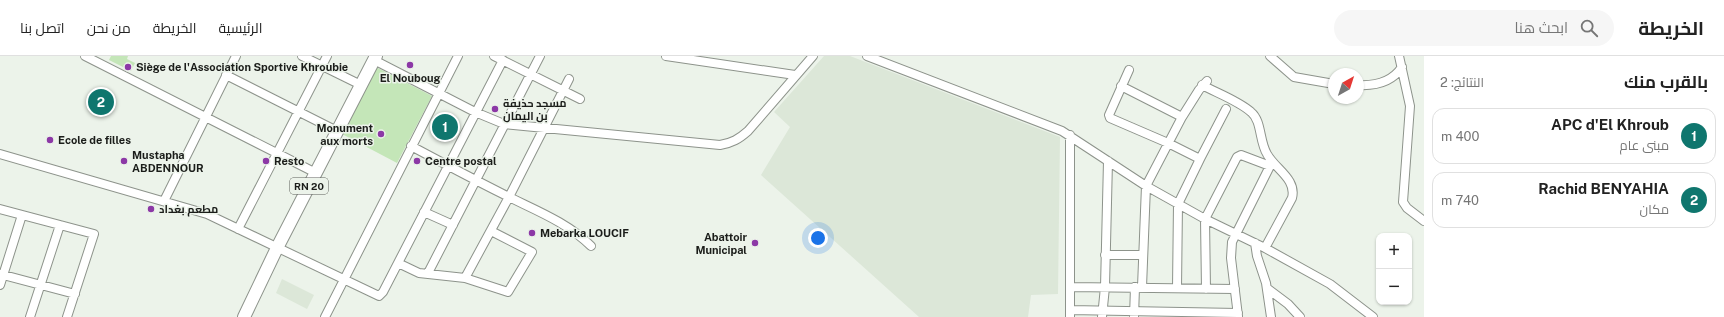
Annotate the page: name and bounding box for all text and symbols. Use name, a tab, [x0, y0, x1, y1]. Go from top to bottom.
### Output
search box	[1334, 10, 1614, 46]
icon: search	[1578, 17, 1600, 39]
text: الخريطة	[1638, 17, 1704, 39]
text: ابحث هنا	[1514, 19, 1568, 36]
text: اتصل بنا	[20, 20, 65, 36]
text: من نحن	[87, 20, 131, 36]
text: الخريطة	[153, 20, 196, 36]
text: الرئيسية	[218, 20, 262, 36]
marker: El Nouboug	[405, 60, 415, 70]
place label: Siège de l'Association Sportive Khroubie	[136, 61, 348, 73]
marker: Siège de l'Association Sportive Khroubie	[123, 62, 133, 72]
north arrow	[1328, 68, 1364, 104]
place label: El Nouboug	[380, 72, 440, 84]
text: بالقرب منك	[1624, 72, 1708, 92]
text: النتائج: 2	[1440, 75, 1484, 90]
pin: 2	[88, 87, 114, 117]
place label: مسجد حذيفة بن اليمان	[503, 97, 567, 123]
marker: مسجد حذيفة بن اليمان	[490, 104, 500, 114]
pin: 1	[432, 112, 458, 142]
text: APC d'El Khroub	[1551, 116, 1669, 133]
place label: Monument aux morts	[317, 122, 373, 147]
marker: Monument aux morts	[376, 129, 386, 139]
text: 400 m	[1441, 129, 1479, 144]
text: 1	[1691, 129, 1697, 144]
place label: Ecole de filles	[58, 134, 131, 146]
marker: Ecole de filles	[45, 135, 55, 145]
text: مبنى عام	[1620, 138, 1669, 153]
place label: Mustapha ABDENNOUR	[132, 149, 204, 174]
place label: Resto	[274, 155, 304, 167]
place label: Centre postal	[425, 155, 497, 167]
marker: Mustapha ABDENNOUR	[119, 156, 129, 166]
marker: Resto	[261, 156, 271, 166]
marker: Centre postal	[412, 156, 422, 166]
road number: RN 20	[290, 178, 328, 194]
text: Rachid BENYAHIA	[1538, 180, 1669, 197]
text: 740 m	[1441, 193, 1479, 208]
text: 2	[1690, 193, 1698, 208]
text: مكان	[1640, 202, 1669, 217]
place label: مطعم بغداد	[159, 203, 218, 217]
marker: مطعم بغداد	[146, 204, 156, 214]
place label: Mebarka LOUCIF	[540, 227, 629, 239]
marker: Mebarka LOUCIF	[527, 228, 537, 238]
your location	[808, 228, 828, 248]
place label: Abattoir Municipal	[695, 231, 747, 256]
map controls	[1376, 233, 1412, 305]
button: +	[1376, 233, 1412, 269]
marker: Abattoir Municipal	[750, 238, 760, 248]
button: −	[1376, 269, 1412, 305]

